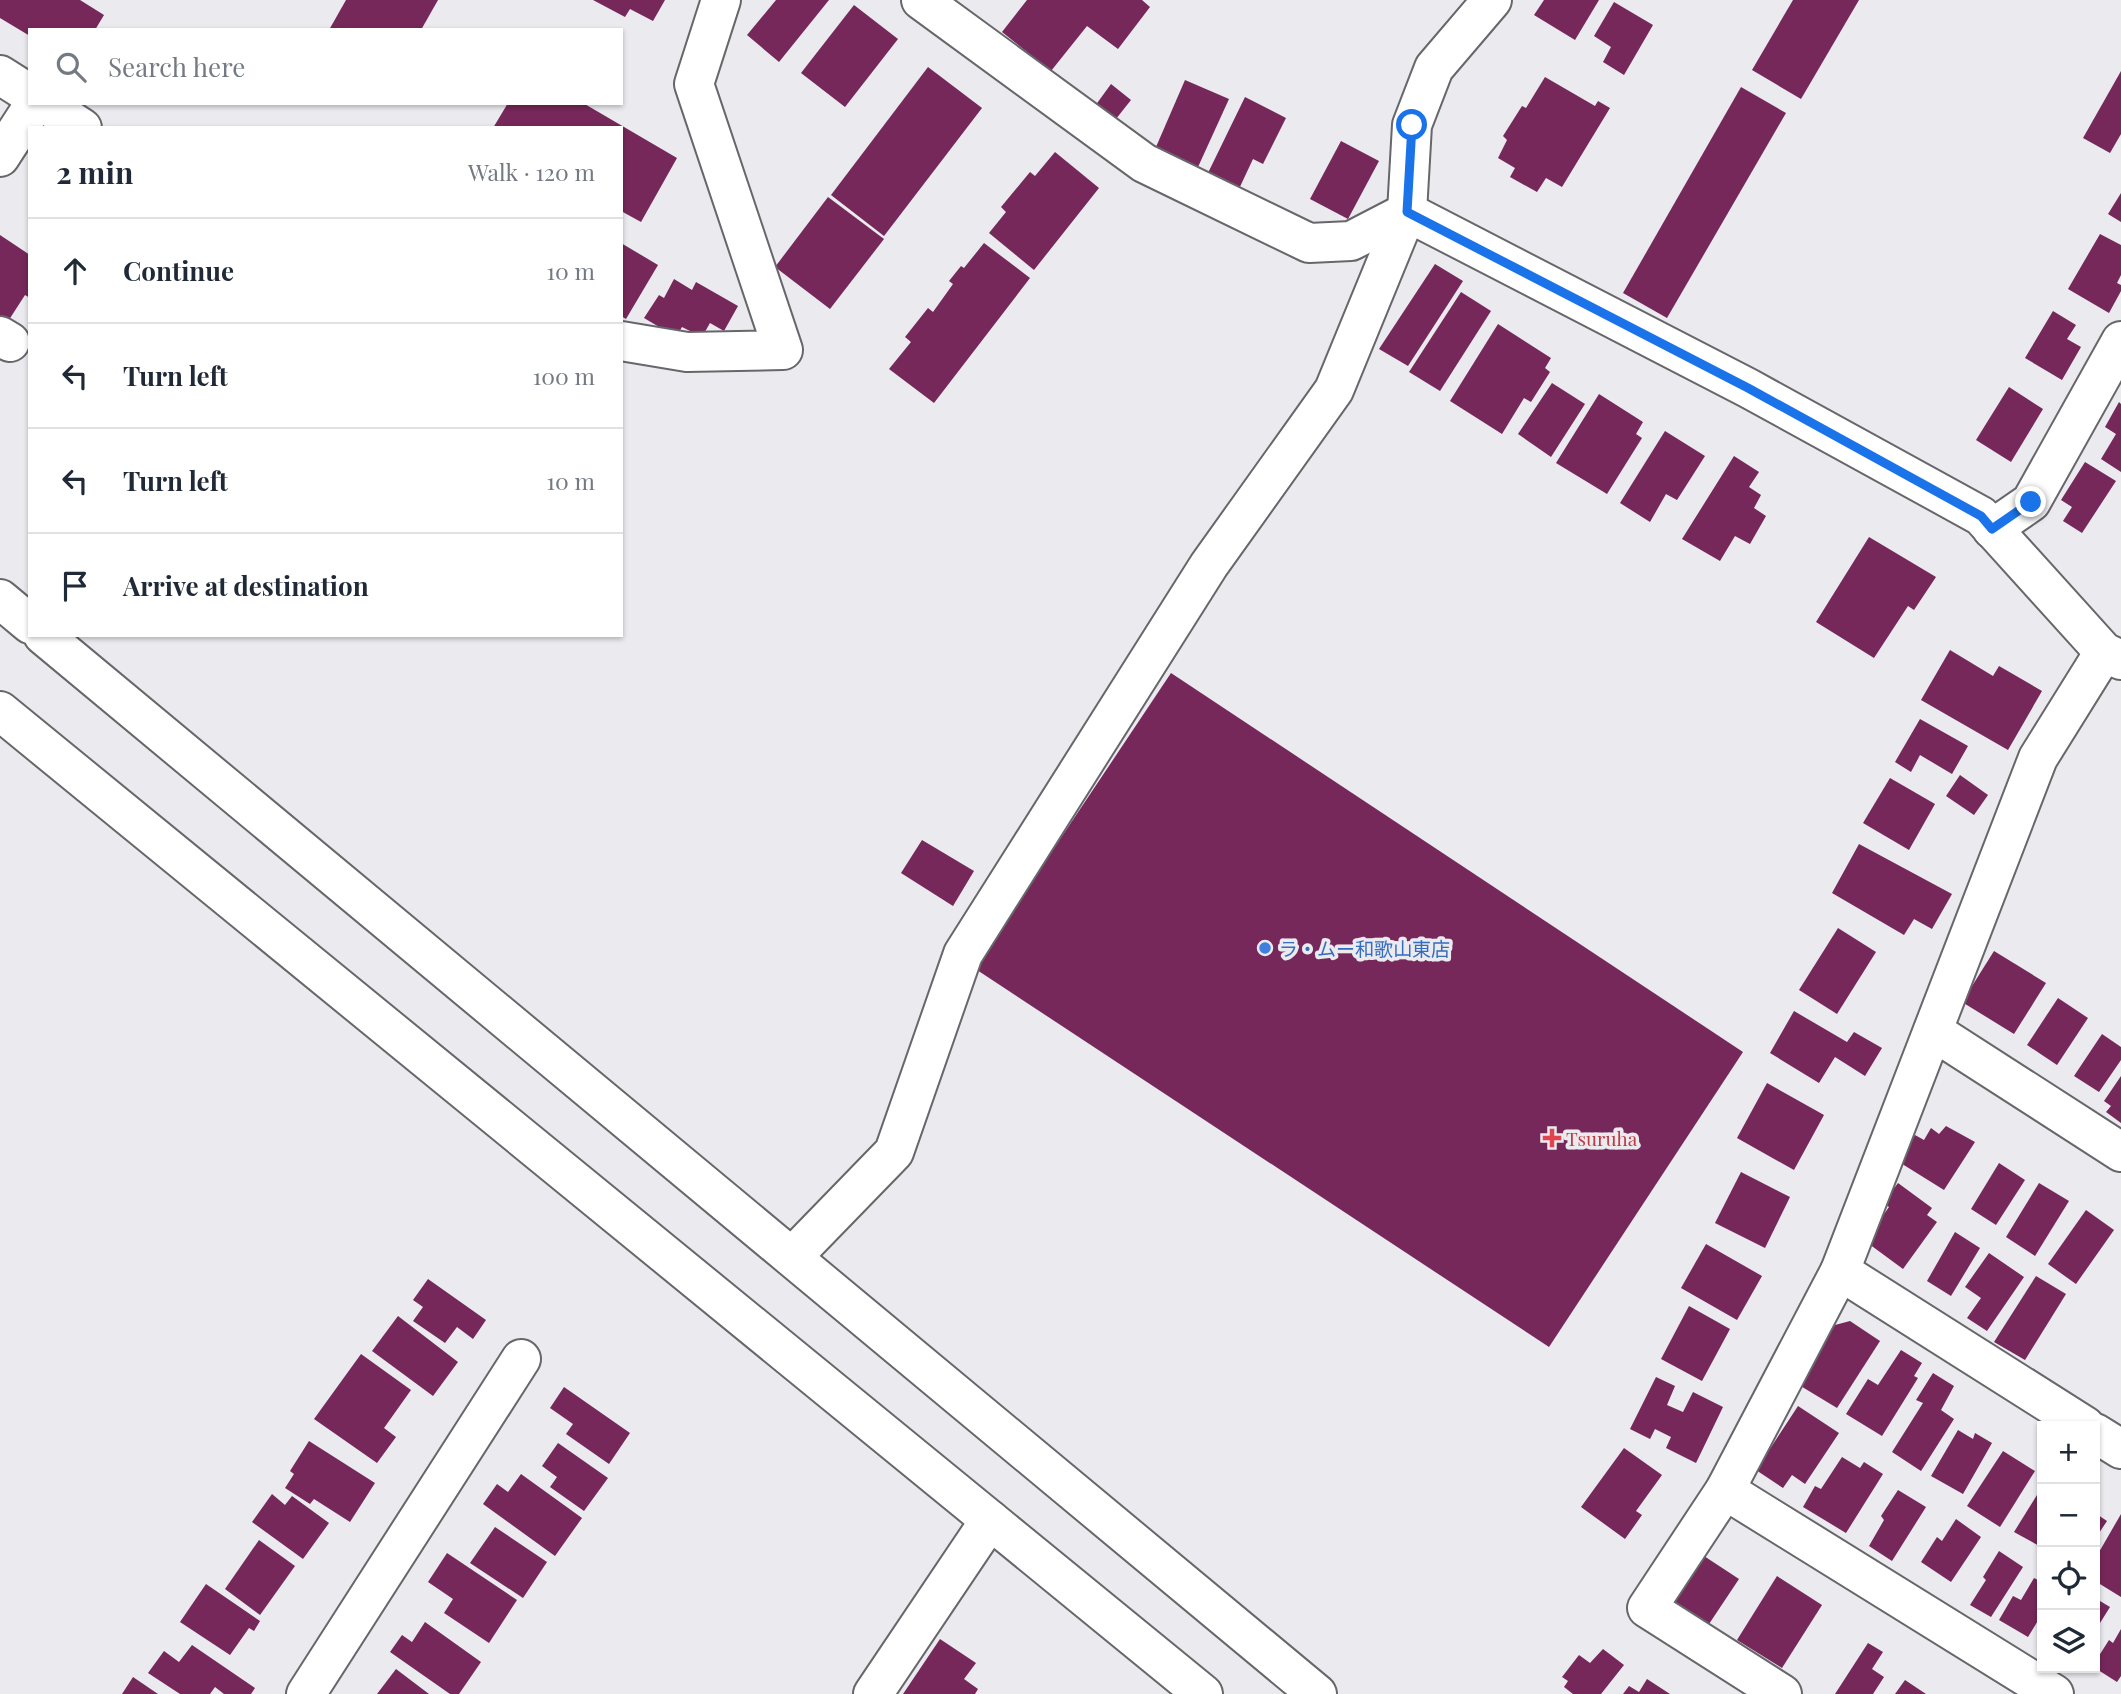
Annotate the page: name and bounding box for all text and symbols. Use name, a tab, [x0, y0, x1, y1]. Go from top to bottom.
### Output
search box	[28, 28, 623, 105]
icon: search	[52, 48, 90, 86]
text: Search here	[108, 49, 245, 84]
route start	[1396, 109, 1427, 140]
text: 2 min	[56, 152, 133, 192]
text: Walk · 120 m	[468, 156, 595, 187]
icon: ahead	[56, 252, 94, 290]
text: Continue	[123, 253, 234, 288]
text: 10 m	[547, 255, 595, 286]
icon: left	[56, 357, 94, 395]
text: Turn left	[123, 358, 228, 393]
text: 100 m	[533, 360, 595, 391]
icon: left	[56, 462, 94, 500]
text: Turn left	[123, 463, 228, 498]
text: 10 m	[547, 465, 595, 496]
route end	[2015, 486, 2046, 517]
icon: arrive	[56, 567, 94, 605]
text: Arrive at destination	[123, 568, 369, 603]
place label: ラ・ムー和歌山東店	[1279, 935, 1450, 961]
marker: ラ・ムー和歌山東店	[1257, 940, 1273, 956]
place label: Tsuruha	[1566, 1125, 1638, 1151]
marker: Tsuruha	[1544, 1130, 1560, 1146]
map controls	[2037, 1421, 2100, 1673]
button: +	[2037, 1421, 2100, 1484]
button: −	[2037, 1484, 2100, 1547]
button: locate	[2037, 1547, 2100, 1610]
button: layers	[2037, 1610, 2100, 1673]

